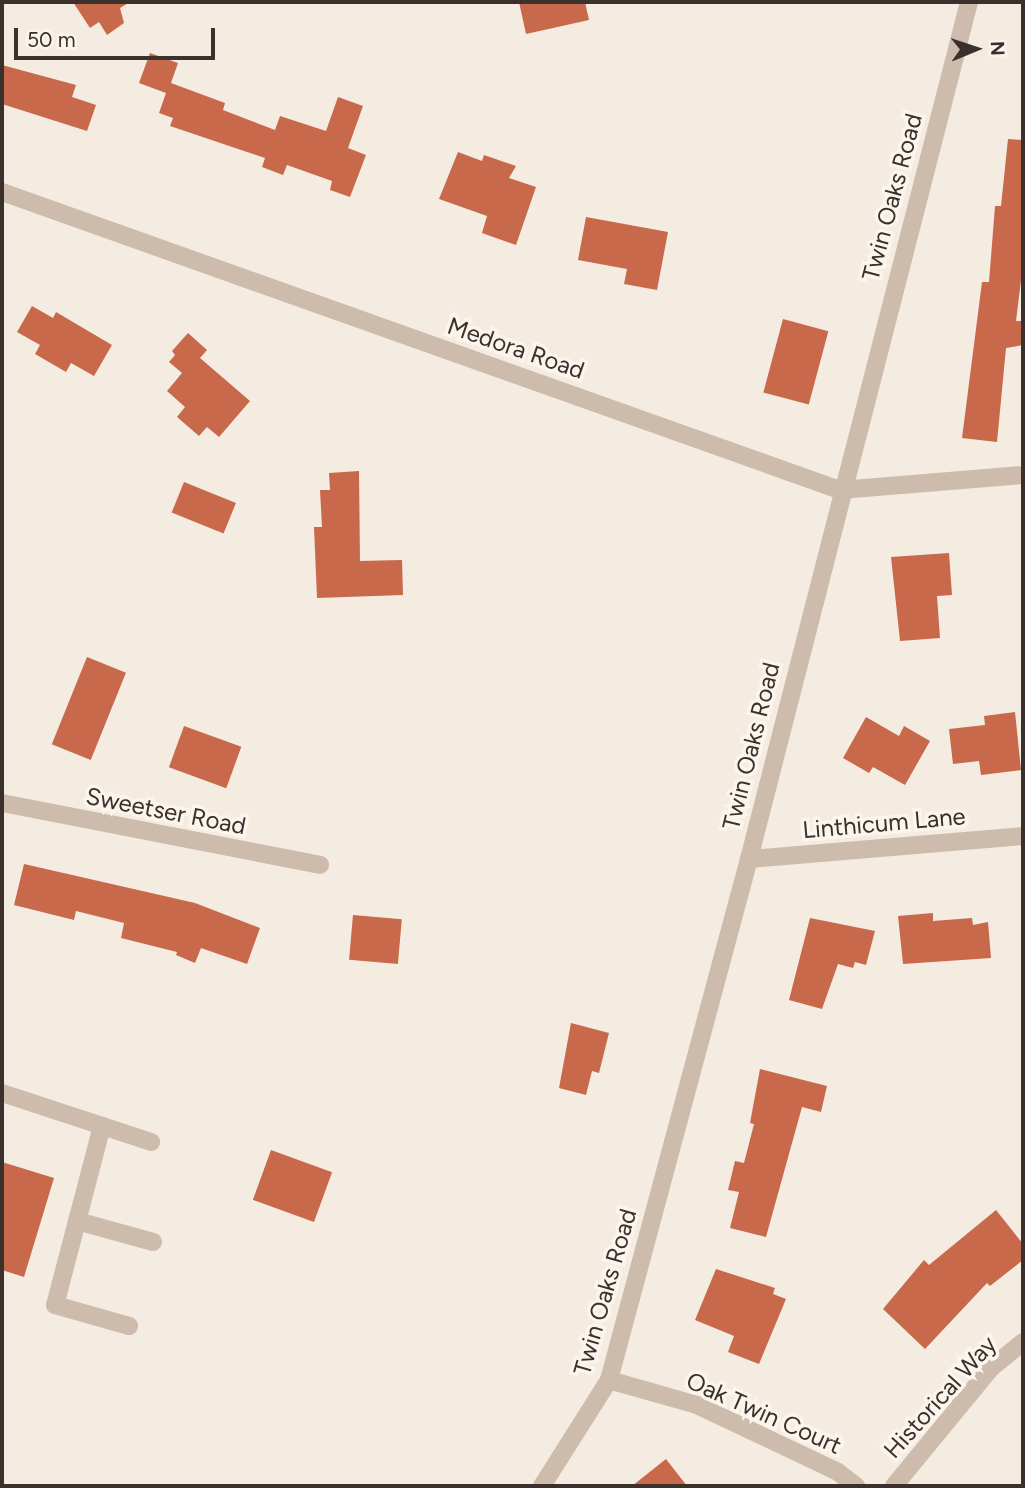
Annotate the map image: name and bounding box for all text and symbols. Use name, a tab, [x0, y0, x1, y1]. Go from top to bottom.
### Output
scale bar	[18, 14, 219, 58]
north arrow	[941, 14, 1011, 84]
text: 50 m	[27, 27, 76, 52]
text: N	[986, 41, 1009, 56]
street label: Twin Oaks Road	[856, 110, 928, 284]
street label: Medora Road	[444, 311, 588, 385]
street label: Twin Oaks Road	[716, 659, 786, 833]
street label: Sweetser Road	[84, 781, 248, 841]
street label: Linthicum Lane	[801, 802, 967, 844]
street label: Twin Oaks Road	[568, 1206, 642, 1378]
street label: Historical Way	[878, 1330, 1002, 1464]
street label: Oak Twin Court	[682, 1366, 846, 1460]

